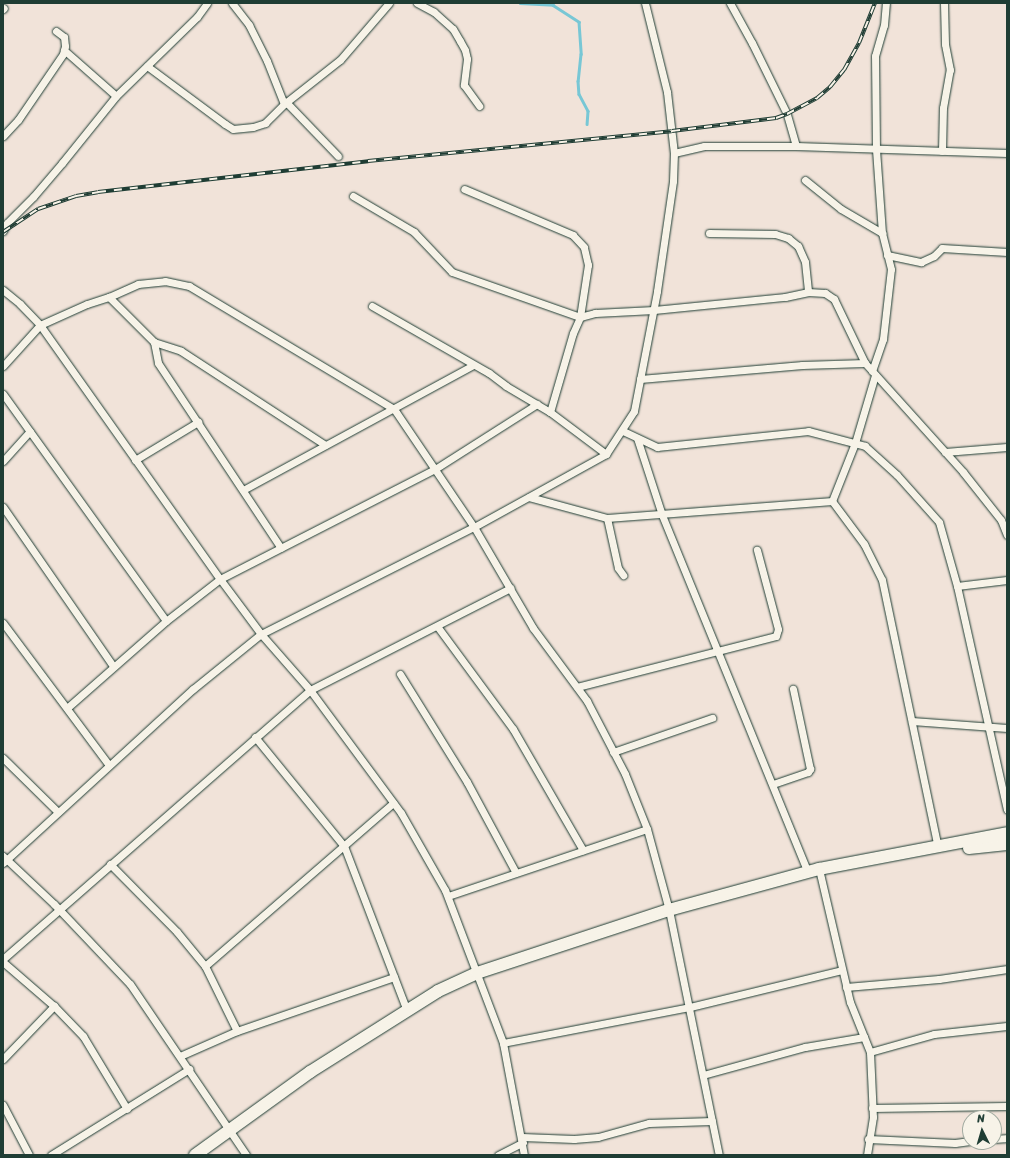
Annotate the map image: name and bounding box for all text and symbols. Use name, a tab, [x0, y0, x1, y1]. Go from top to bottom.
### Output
text: N	[976, 1109, 986, 1128]
north arrow	[962, 1110, 1002, 1150]

